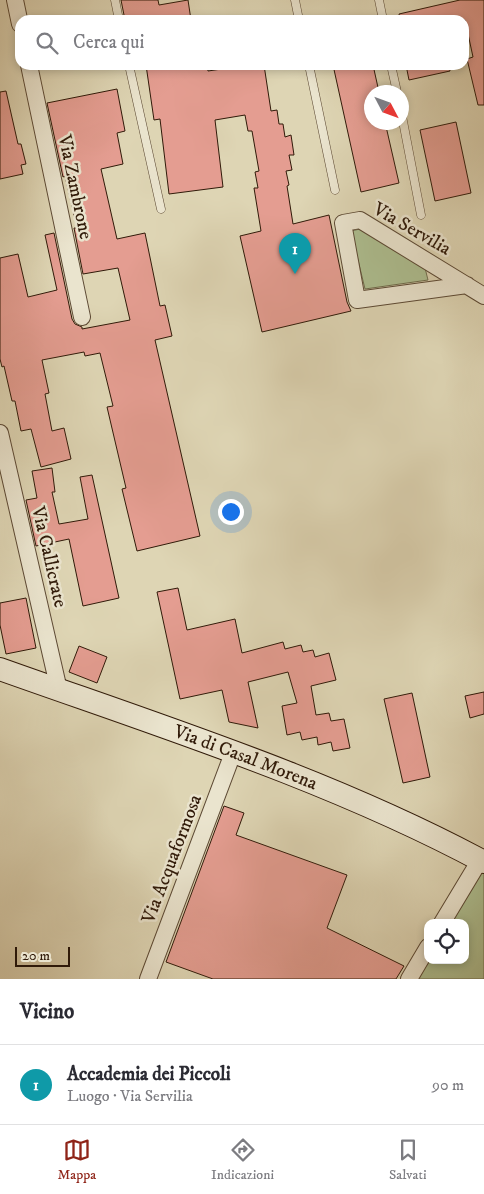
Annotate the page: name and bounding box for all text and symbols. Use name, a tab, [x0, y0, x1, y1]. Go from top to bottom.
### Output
search box	[15, 15, 469, 70]
icon: search	[33, 29, 61, 57]
text: Cerca qui	[73, 31, 144, 54]
north arrow	[364, 85, 409, 130]
street label: Via Zambrone	[52, 132, 97, 242]
street label: Via Servilia	[368, 197, 455, 260]
pin: 1	[279, 233, 311, 274]
your location	[218, 499, 244, 525]
street label: Via Callicrate	[26, 503, 72, 610]
street label: Via di Casal Morena	[170, 719, 321, 795]
street label: Via Acquaformosa	[137, 791, 208, 928]
map controls	[424, 919, 469, 964]
button: locate	[424, 919, 469, 964]
scale bar	[15, 944, 70, 967]
text: 20 m	[22, 947, 50, 965]
text: Vicino	[20, 999, 74, 1025]
text: Accademia dei Piccoli	[67, 1063, 231, 1086]
text: 1	[33, 1075, 39, 1095]
text: 90 m	[432, 1075, 464, 1095]
text: Luogo · Via Servilia	[67, 1086, 193, 1106]
tab: Mappa	[57, 1136, 96, 1184]
tab: Indicazioni	[211, 1136, 274, 1184]
tab: Salvati	[389, 1136, 427, 1184]

